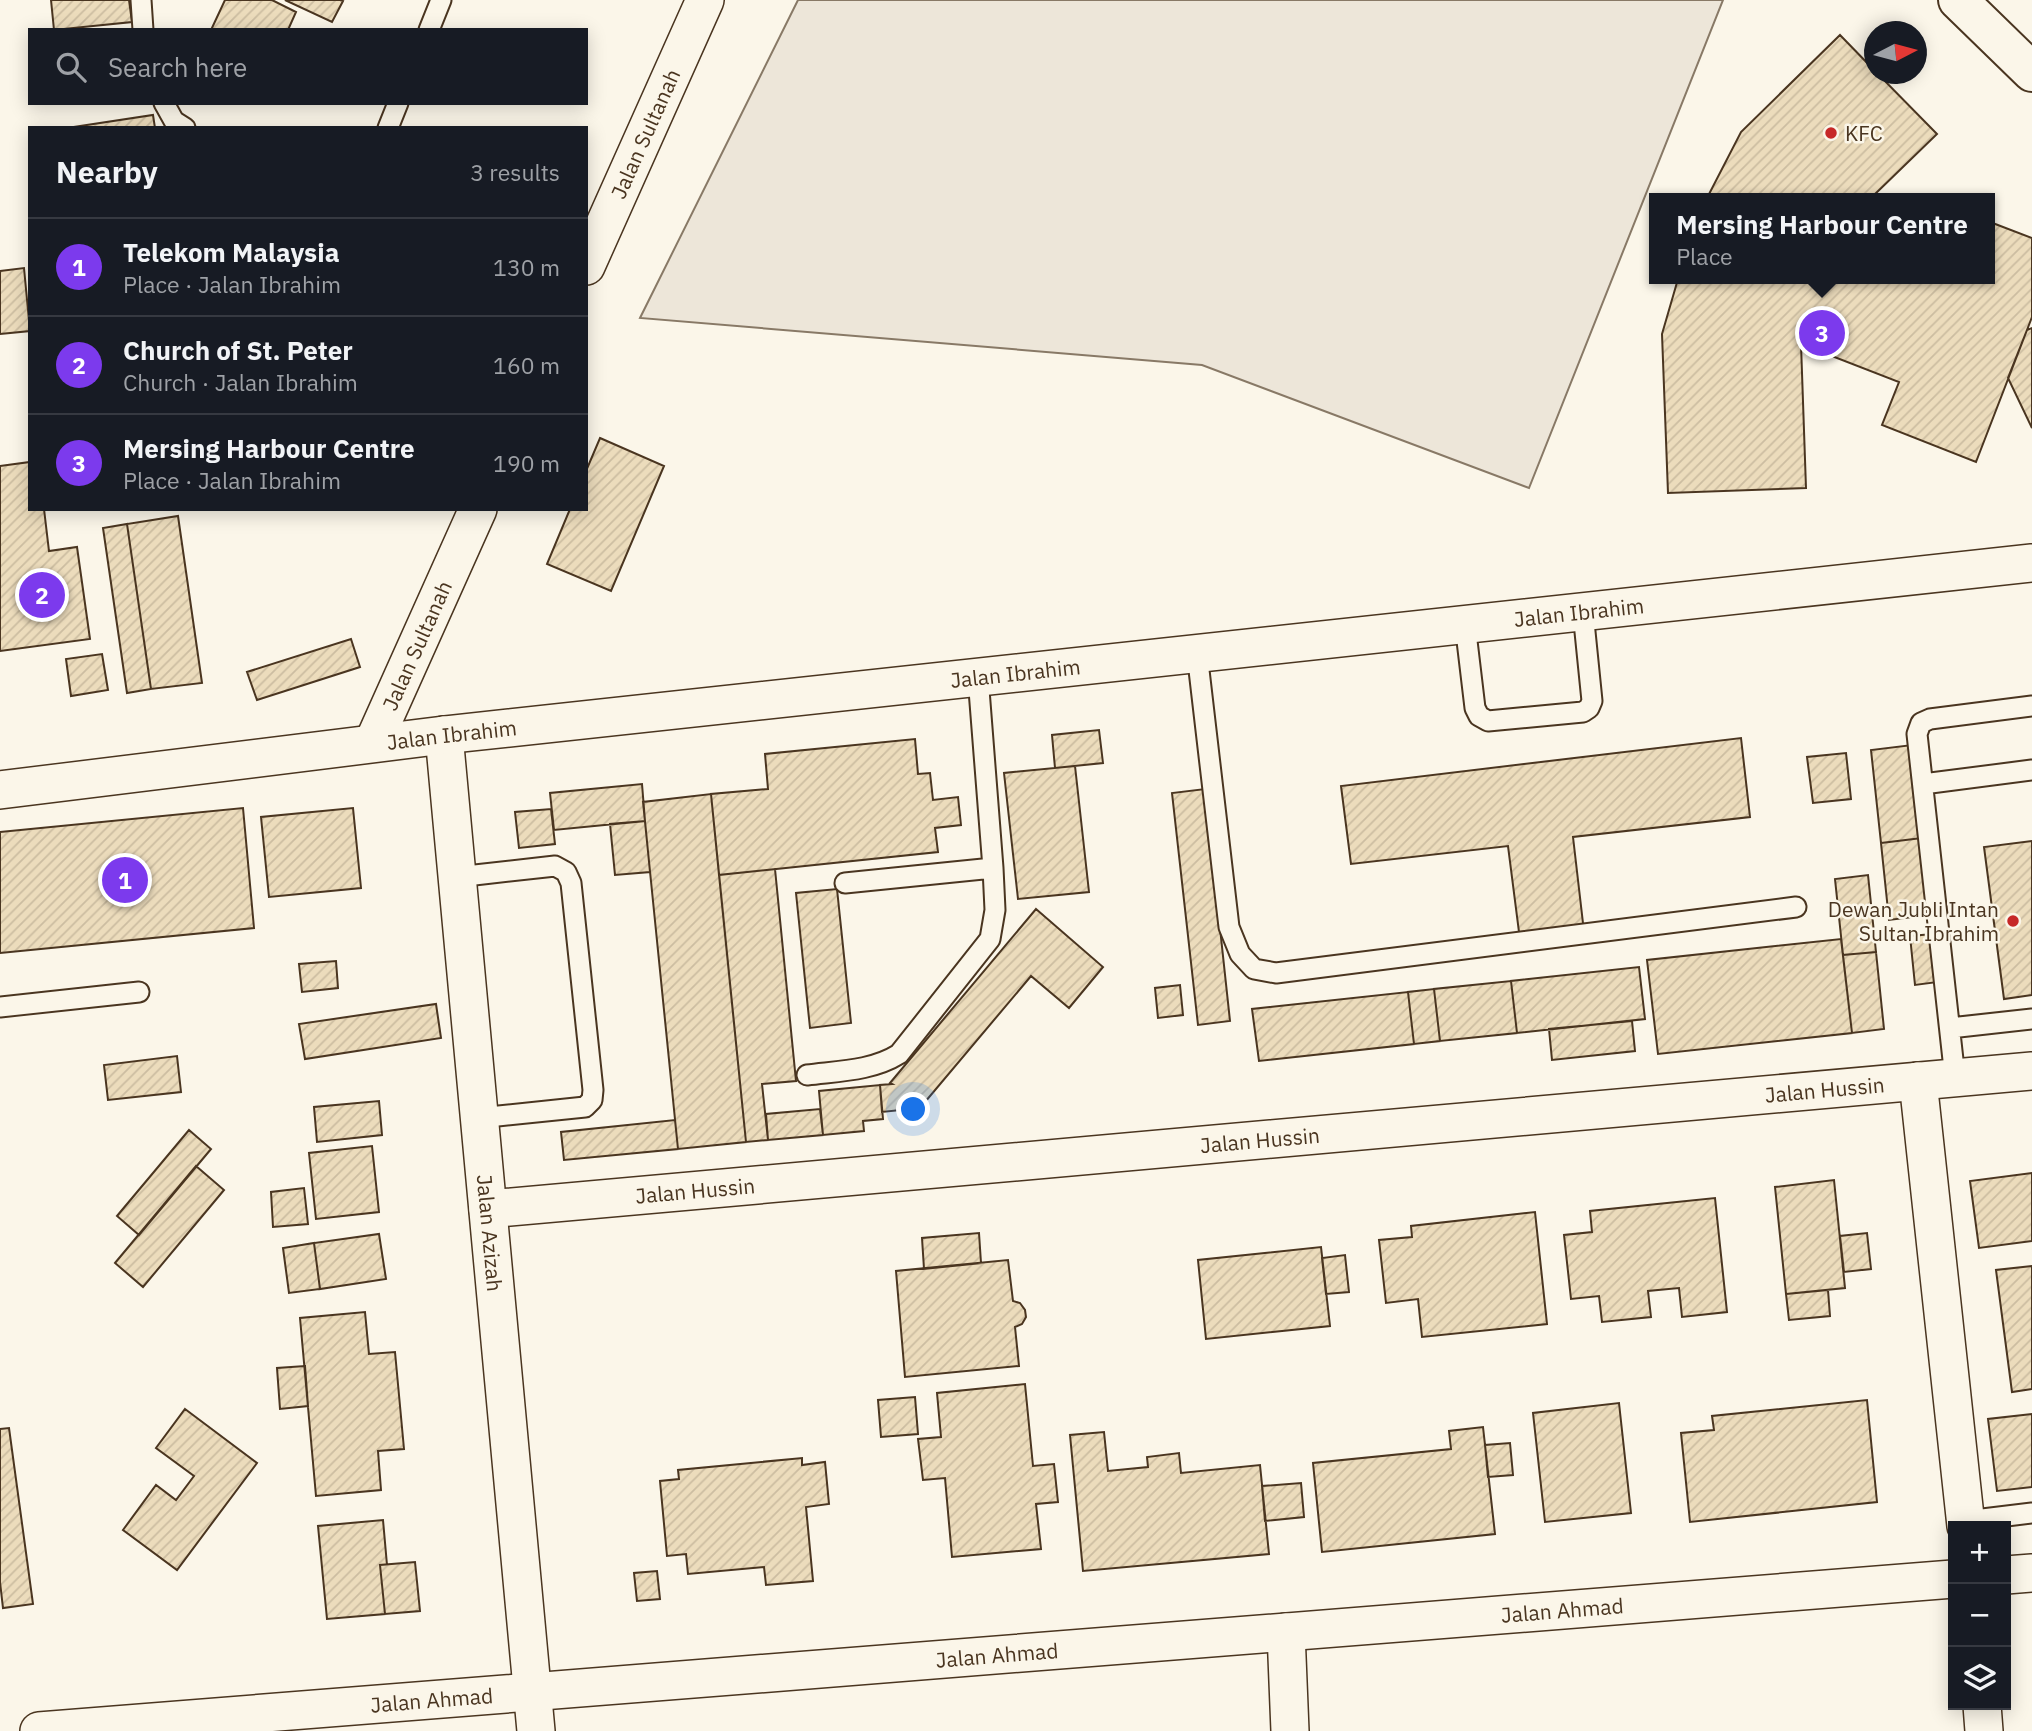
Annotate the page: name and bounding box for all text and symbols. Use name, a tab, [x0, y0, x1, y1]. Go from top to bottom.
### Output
north arrow	[1864, 21, 1927, 84]
search box	[28, 28, 588, 105]
icon: search	[52, 48, 90, 86]
text: Search here	[108, 50, 247, 84]
street label: Jalan Sultanah	[604, 64, 686, 203]
place label: KFC	[1845, 119, 1883, 147]
marker: KFC	[1823, 125, 1839, 141]
text: Nearby	[56, 152, 158, 191]
text: 3 results	[470, 157, 560, 187]
popup	[1649, 193, 1995, 284]
text: Mersing Harbour Centre	[1676, 207, 1968, 241]
text: Telekom Malaysia	[123, 235, 339, 269]
text: Place	[1676, 241, 1733, 271]
text: 1	[72, 252, 86, 282]
text: 130 m	[493, 252, 560, 282]
text: Place · Jalan Ibrahim	[123, 269, 341, 299]
pin: 3	[1799, 307, 1845, 359]
text: Church of St. Peter	[123, 333, 353, 367]
text: 2	[72, 350, 86, 380]
text: 160 m	[493, 350, 560, 380]
text: Church · Jalan Ibrahim	[123, 367, 358, 397]
text: Mersing Harbour Centre	[123, 431, 415, 465]
text: 3	[72, 448, 86, 478]
text: 190 m	[493, 448, 560, 478]
text: Place · Jalan Ibrahim	[123, 465, 341, 495]
pin: 2	[19, 569, 65, 621]
street label: Jalan Sultanah	[376, 576, 458, 715]
street label: Jalan Ibrahim	[1512, 591, 1645, 633]
street label: Jalan Ibrahim	[949, 652, 1082, 694]
street label: Jalan Ibrahim	[385, 713, 518, 756]
pin: 1	[102, 854, 148, 906]
place label: Dewan Jubli Intan Sultan Ibrahim	[1828, 895, 1999, 947]
marker: Dewan Jubli Intan Sultan Ibrahim	[2005, 913, 2021, 929]
street label: Jalan Hussin	[1764, 1070, 1886, 1109]
your location	[896, 1092, 930, 1126]
street label: Jalan Hussin	[1199, 1121, 1321, 1159]
street label: Jalan Hussin	[634, 1171, 756, 1210]
street label: Jalan Azizah	[471, 1173, 509, 1293]
map controls	[1948, 1521, 2011, 1710]
button: +	[1948, 1521, 2011, 1584]
button: −	[1948, 1584, 2011, 1647]
street label: Jalan Ahmad	[1500, 1591, 1625, 1629]
street label: Jalan Ahmad	[935, 1636, 1059, 1674]
button: layers	[1948, 1647, 2011, 1710]
street label: Jalan Ahmad	[369, 1681, 494, 1719]

